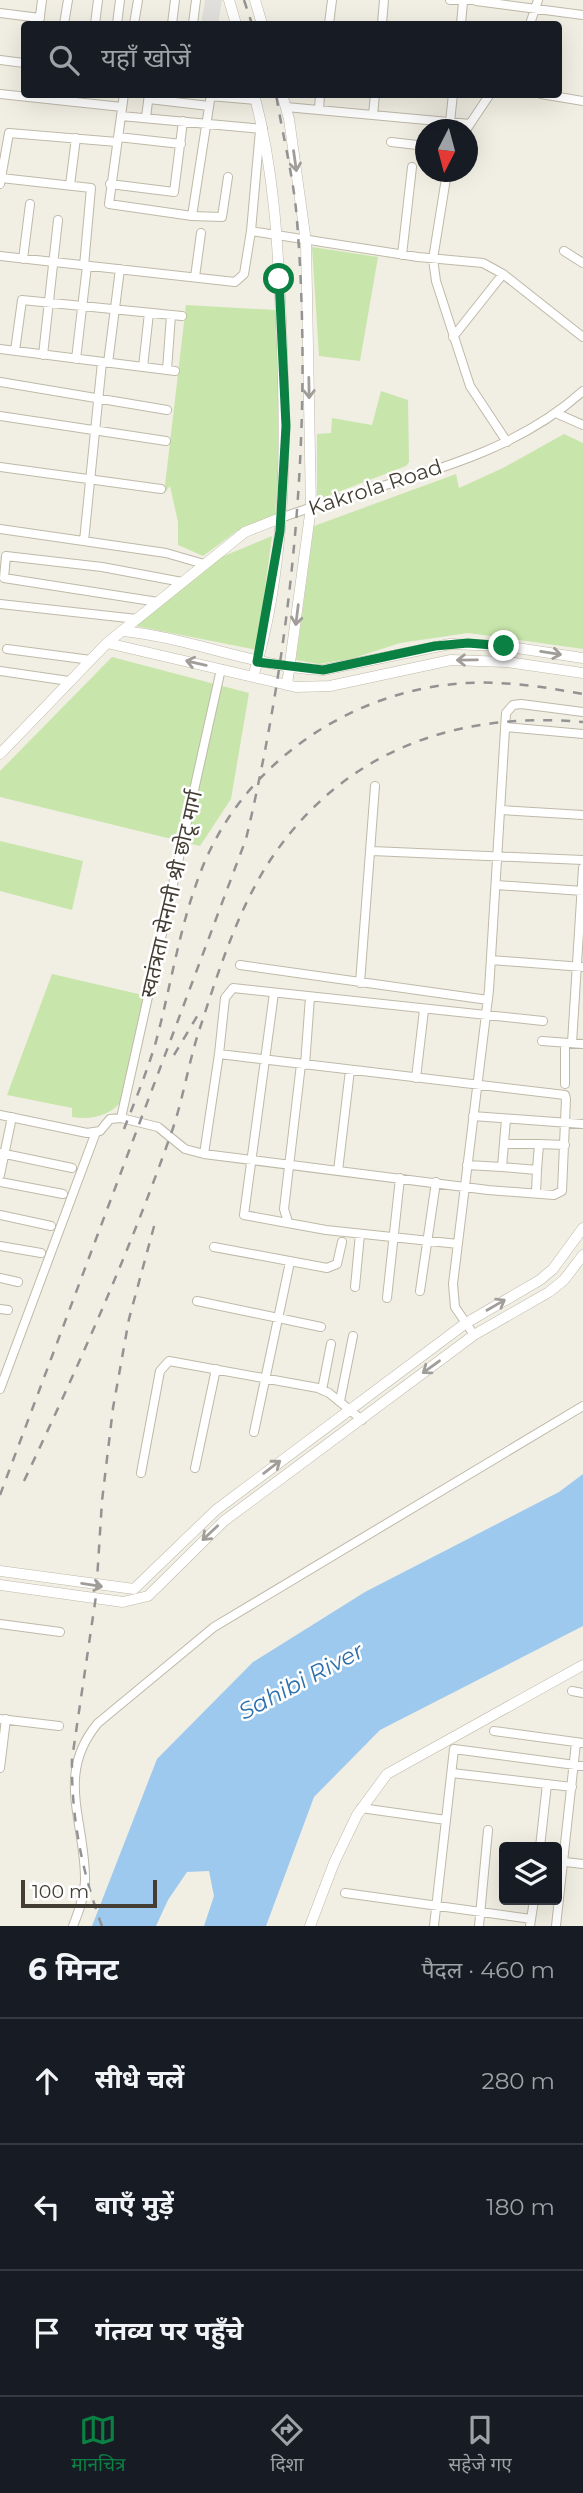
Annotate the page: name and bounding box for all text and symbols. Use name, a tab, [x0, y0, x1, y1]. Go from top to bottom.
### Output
search box	[21, 21, 562, 98]
icon: search	[45, 41, 83, 79]
text: यहाँ खोजें	[101, 42, 191, 74]
north arrow	[415, 119, 478, 182]
one-way arrow	[289, 149, 302, 172]
route start	[263, 263, 294, 294]
one-way arrow	[302, 376, 316, 399]
street label: Kakrola Road	[305, 454, 445, 520]
one-way arrow	[291, 603, 304, 625]
route end	[488, 630, 519, 661]
one-way arrow	[539, 647, 562, 660]
one-way arrow	[455, 653, 478, 666]
one-way arrow	[185, 656, 208, 670]
street label: स्वतंत्रता सेनानी श्री छोटू मार्ग	[135, 787, 208, 1000]
one-way arrow	[486, 1298, 506, 1312]
one-way arrow	[422, 1360, 441, 1374]
one-way arrow	[262, 1460, 281, 1474]
one-way arrow	[202, 1525, 219, 1542]
one-way arrow	[80, 1579, 103, 1592]
water label: Sahibi River	[234, 1636, 369, 1726]
map controls	[499, 1842, 562, 1905]
button: layers	[499, 1842, 562, 1905]
scale bar	[21, 1877, 158, 1909]
text: 100 m	[32, 1880, 89, 1903]
text: 6 मिनट	[28, 1951, 119, 1988]
text: पैदल · 460 m	[421, 1956, 555, 1984]
icon: ahead	[28, 2062, 66, 2100]
text: सीधे चलें	[95, 2063, 184, 2095]
text: 280 m	[482, 2067, 555, 2095]
icon: left	[28, 2188, 66, 2226]
text: बाएँ मुड़ें	[95, 2189, 174, 2221]
text: 180 m	[486, 2193, 555, 2221]
icon: arrive	[28, 2314, 66, 2352]
text: गंतव्य पर पहुँचे	[95, 2315, 243, 2347]
tab: मानचित्र	[71, 2411, 126, 2479]
tab: दिशा	[268, 2411, 306, 2479]
tab: सहेजे गए	[449, 2411, 512, 2479]

